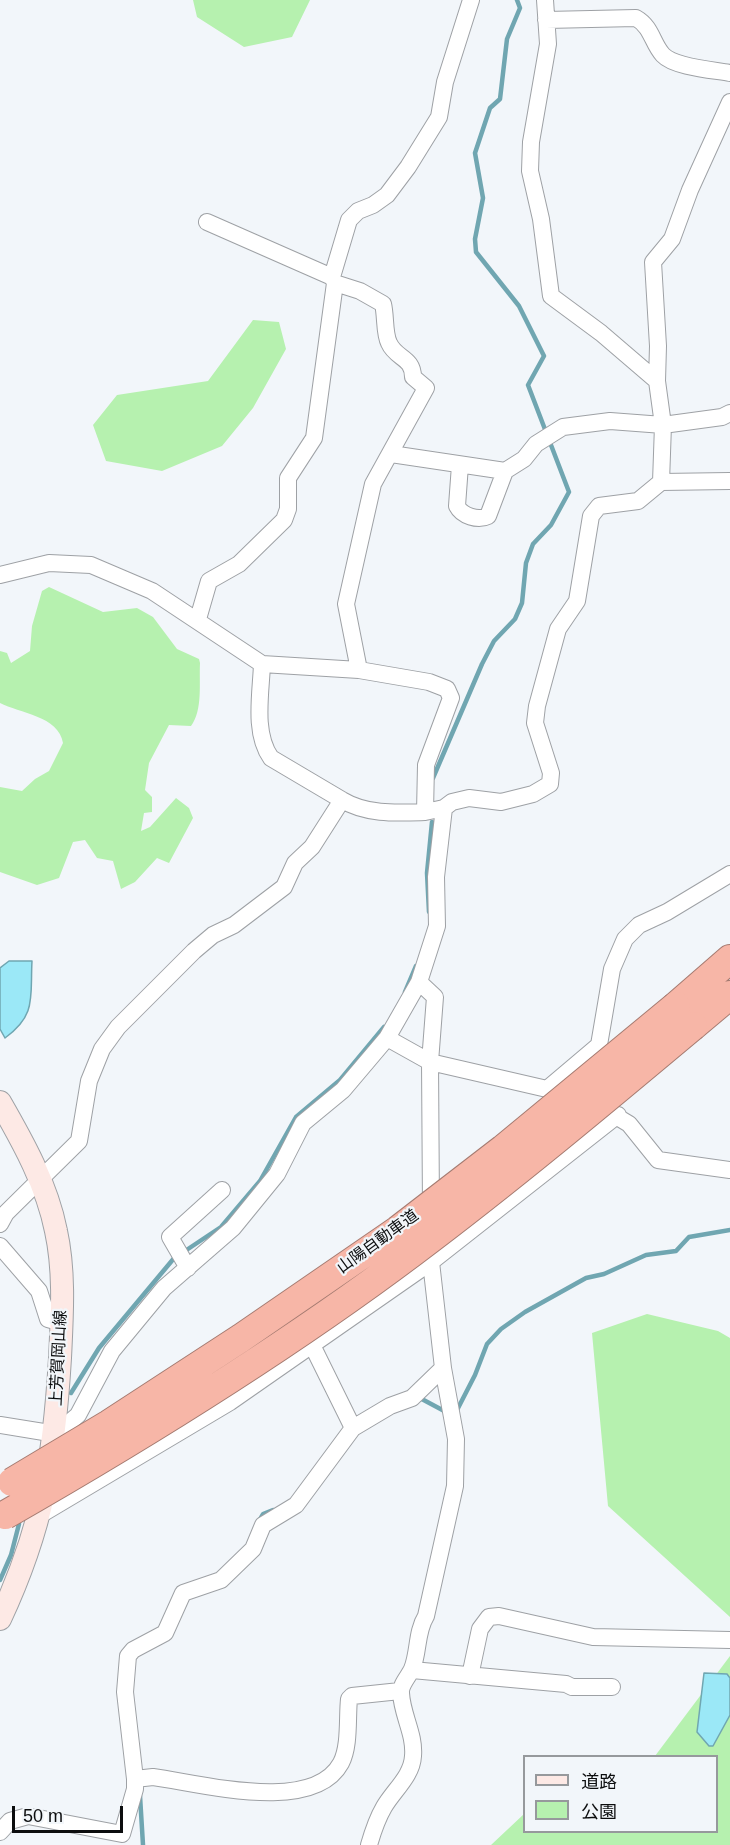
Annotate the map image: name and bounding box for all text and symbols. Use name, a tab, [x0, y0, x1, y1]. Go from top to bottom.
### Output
street label: 山陽自動車道	[334, 1206, 422, 1278]
street label: 上芳賀岡山線	[47, 1310, 71, 1406]
legend	[523, 1755, 718, 1833]
text: 道路	[581, 1772, 617, 1792]
scale bar	[15, 1794, 126, 1832]
text: 公園	[581, 1802, 617, 1822]
text: 50 m	[23, 1806, 63, 1826]

